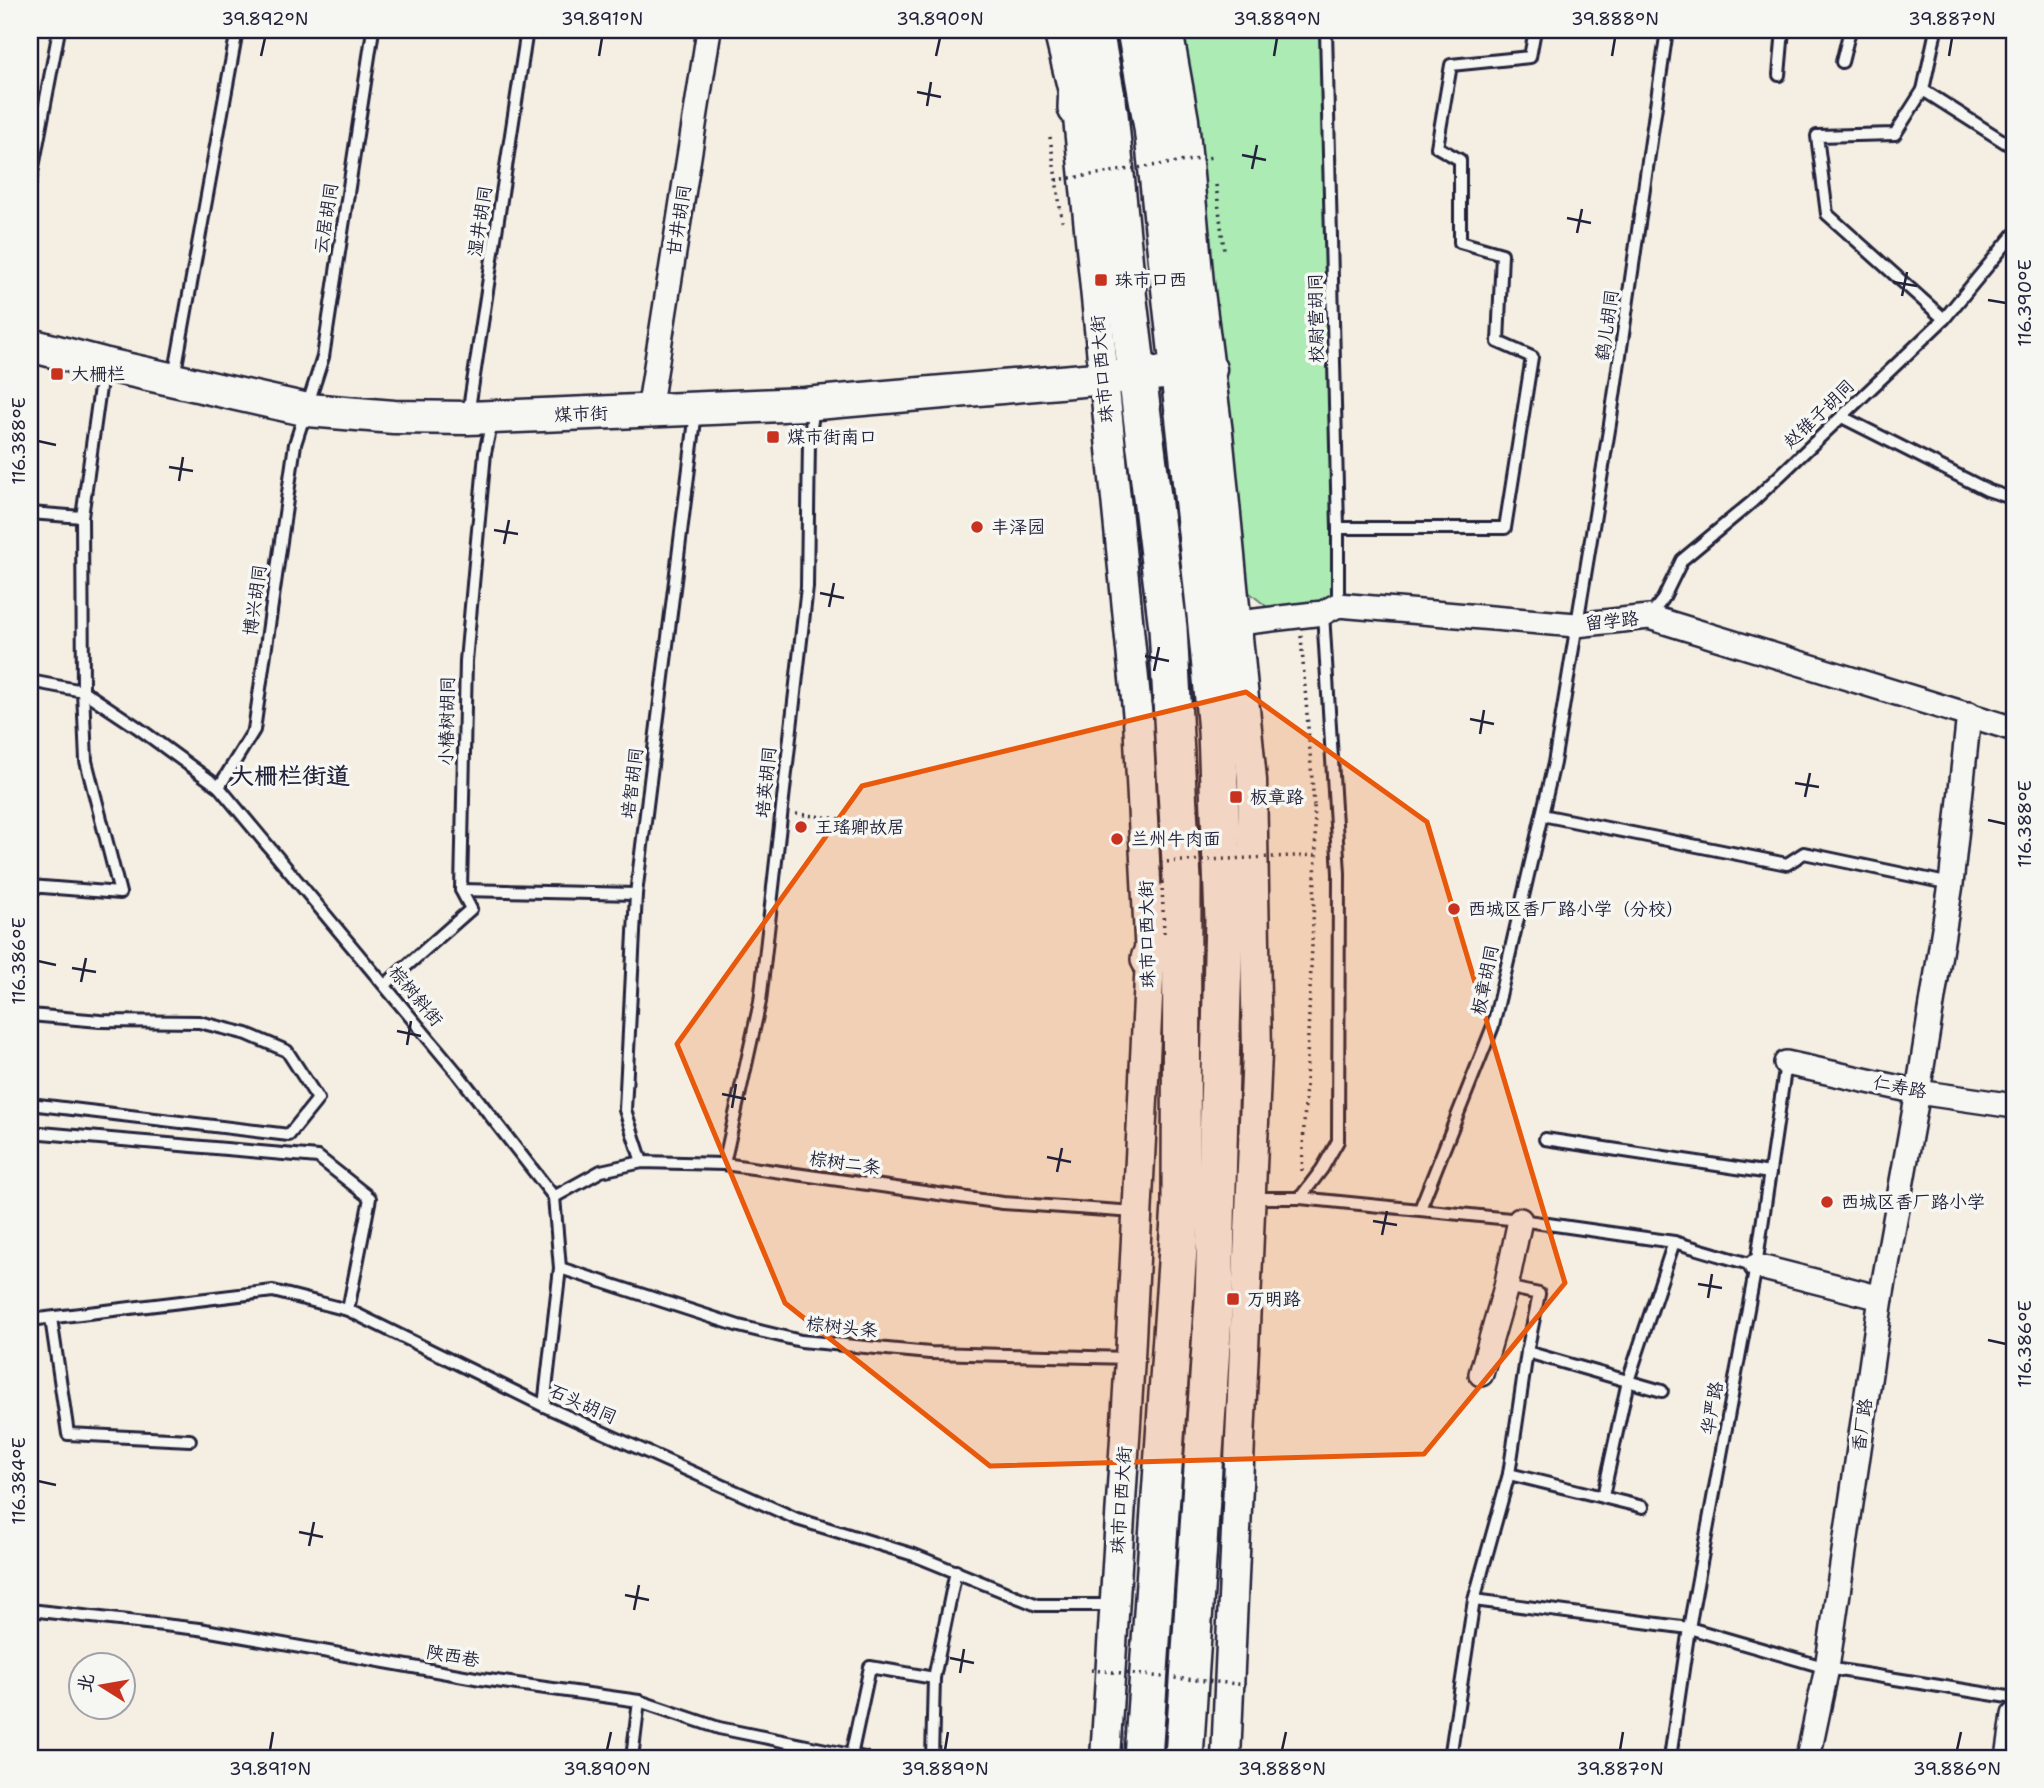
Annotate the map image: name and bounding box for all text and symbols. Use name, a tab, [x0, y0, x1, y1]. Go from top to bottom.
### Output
text: 39.892°N	[221, 7, 309, 31]
text: 39.891°N	[561, 7, 643, 31]
text: 39.890°N	[896, 7, 984, 31]
text: 39.889°N	[1233, 7, 1321, 31]
text: 39.888°N	[1571, 7, 1659, 31]
text: 39.887°N	[1908, 7, 1996, 31]
street label: 云居胡同	[309, 181, 343, 255]
street label: 甘井胡同	[662, 183, 696, 257]
street label: 湿井胡同	[463, 184, 497, 258]
text: 116.390°E	[2013, 259, 2037, 347]
place label: 珠市口西	[1115, 268, 1187, 292]
marker: 珠市口西	[1093, 272, 1109, 288]
street label: 校尉营胡同	[1303, 273, 1329, 363]
street label: 鹞儿胡同	[1590, 288, 1624, 362]
street label: 珠市口西大街	[1085, 314, 1119, 424]
place label: 大栅栏	[71, 362, 125, 386]
marker: 大栅栏	[49, 366, 65, 382]
street label: 赵锥子胡同	[1778, 374, 1860, 454]
text: 116.388°E	[7, 397, 31, 485]
street label: 煤市街	[554, 401, 608, 427]
place label: 煤市街南口	[787, 425, 877, 449]
marker: 煤市街南口	[765, 429, 781, 445]
place label: 丰泽园	[991, 515, 1045, 539]
marker: 丰泽园	[969, 519, 985, 535]
street label: 博兴胡同	[238, 563, 272, 637]
street label: 留学路	[1584, 606, 1640, 636]
street label: 小椿树胡同	[434, 676, 460, 766]
street label: 培英胡同	[750, 745, 782, 819]
street label: 培智胡同	[616, 746, 648, 820]
district label: 大栅栏街道	[230, 760, 350, 792]
text: 116.388°E	[2013, 780, 2037, 868]
place label: 板章路	[1250, 785, 1304, 809]
marker: 板章路	[1228, 789, 1244, 805]
place label: 王瑶卿故居	[815, 815, 905, 839]
marker: 王瑶卿故居	[793, 819, 809, 835]
place label: 兰州牛肉面	[1131, 827, 1221, 851]
marker: 兰州牛肉面	[1109, 831, 1125, 847]
street label: 珠市口西大街	[1134, 880, 1160, 988]
place label: 西城区香厂路小学（分校）	[1468, 897, 1684, 921]
marker: 西城区香厂路小学（分校）	[1446, 901, 1462, 917]
text: 116.386°E	[7, 917, 31, 1005]
street label: 板章胡同	[1466, 942, 1504, 1018]
street label: 棕树斜街	[384, 961, 448, 1031]
street label: 仁寿路	[1871, 1070, 1929, 1104]
street label: 棕树二条	[808, 1146, 882, 1180]
place label: 西城区香厂路小学	[1841, 1190, 1985, 1214]
marker: 西城区香厂路小学	[1819, 1194, 1835, 1210]
place label: 万明路	[1247, 1287, 1301, 1311]
marker: 万明路	[1225, 1291, 1241, 1307]
text: 116.386°E	[2013, 1300, 2037, 1388]
street label: 棕树头条	[805, 1311, 879, 1343]
street label: 石头胡同	[545, 1378, 621, 1430]
street label: 华严路	[1695, 1379, 1729, 1437]
street label: 香厂路	[1846, 1397, 1878, 1453]
text: 116.384°E	[7, 1437, 31, 1525]
street label: 珠市口西大街	[1105, 1445, 1137, 1555]
street label: 陕西巷	[424, 1639, 482, 1673]
north arrow	[66, 1652, 136, 1722]
text: 北	[72, 1671, 100, 1695]
text: 39.891°N	[229, 1757, 311, 1781]
text: 39.890°N	[563, 1757, 651, 1781]
text: 39.889°N	[901, 1757, 989, 1781]
text: 39.888°N	[1238, 1757, 1326, 1781]
text: 39.887°N	[1576, 1757, 1664, 1781]
text: 39.886°N	[1913, 1757, 2001, 1781]

